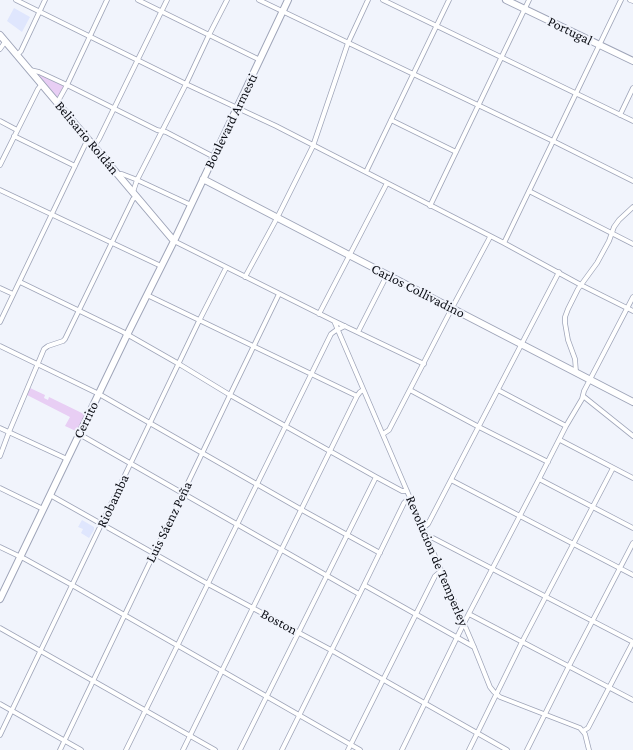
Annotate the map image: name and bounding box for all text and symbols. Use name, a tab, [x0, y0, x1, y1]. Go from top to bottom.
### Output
street label: Portugal	[545, 13, 595, 49]
street label: Boulevard Armesti	[201, 71, 261, 171]
street label: Belisario Roldán	[51, 98, 123, 178]
street label: Carlos Collivadino	[368, 260, 468, 322]
street label: Cerrito	[70, 399, 102, 441]
street label: Riobamba	[93, 472, 133, 530]
street label: Luis Sáenz Peña	[142, 479, 196, 565]
street label: Revolucion de Temperley	[402, 493, 472, 629]
street label: Boston	[258, 605, 300, 639]

